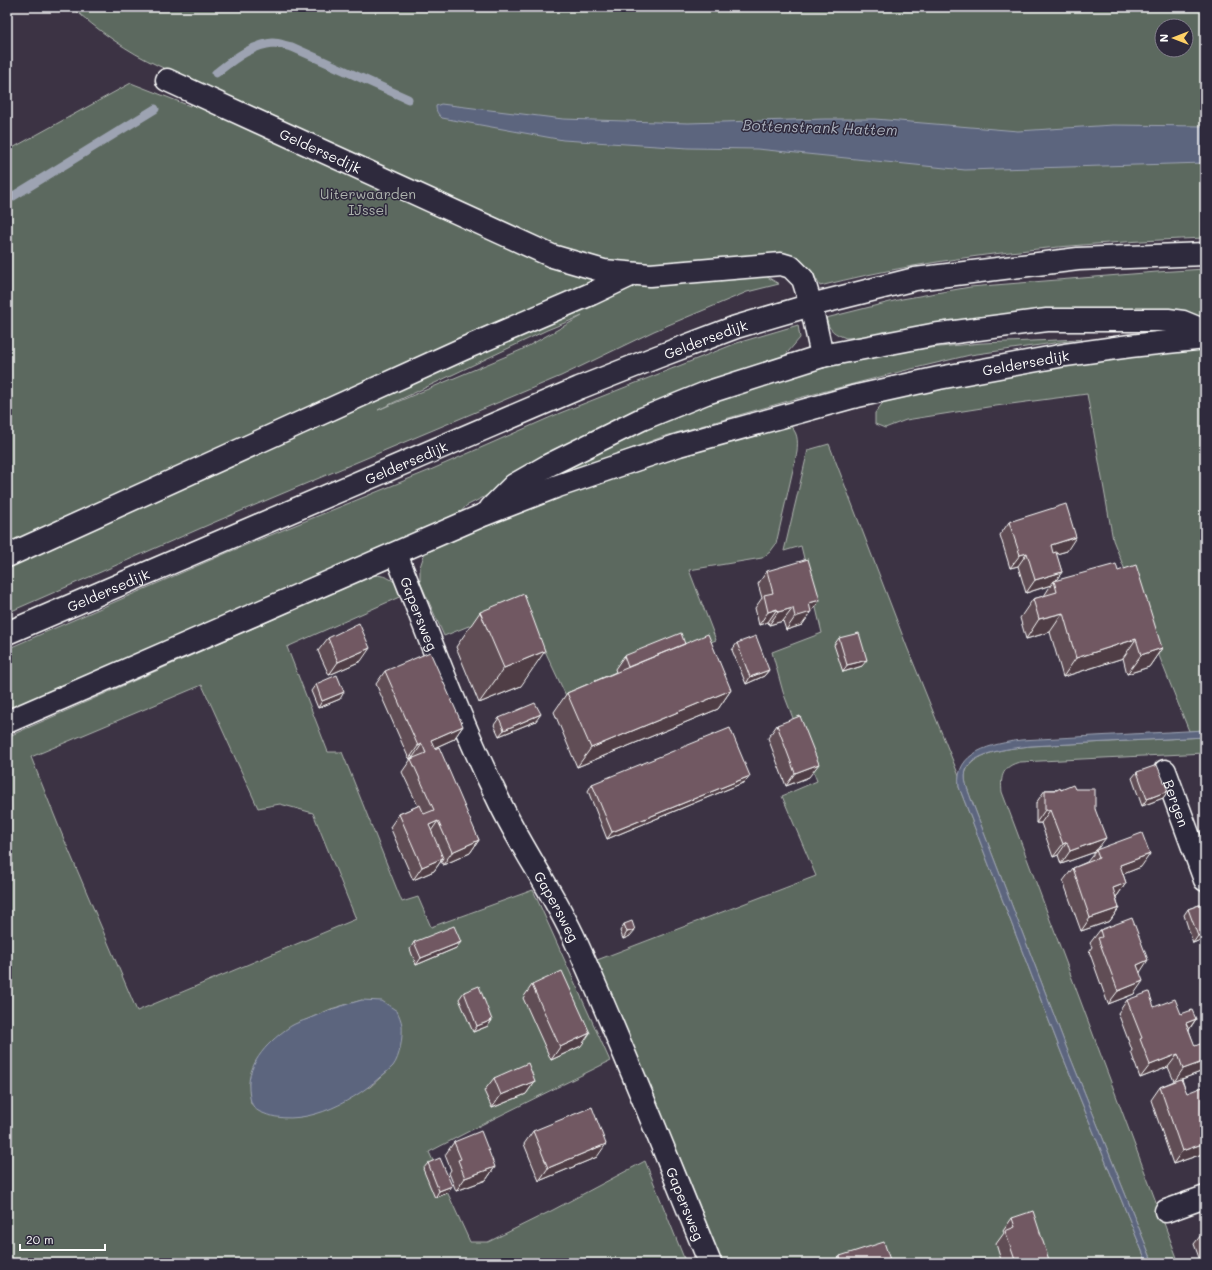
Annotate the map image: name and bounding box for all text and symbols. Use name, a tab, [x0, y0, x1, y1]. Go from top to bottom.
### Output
north arrow	[1154, 18, 1194, 58]
text: N	[1156, 34, 1171, 42]
water label: Bottenstrank Hattem	[742, 114, 898, 140]
street label: Geldersedijk	[277, 123, 365, 177]
park label: Uiterwaarden IJssel	[320, 184, 416, 219]
street label: Geldersedijk	[661, 315, 750, 363]
street label: Geldersedijk	[981, 345, 1070, 379]
street label: Geldersedijk	[362, 436, 450, 488]
street label: Geldersedijk	[64, 564, 152, 616]
street label: Gapersweg	[396, 574, 443, 653]
street label: Bergen	[1159, 777, 1194, 829]
street label: Gapersweg	[530, 867, 584, 945]
street label: Gapersweg	[662, 1164, 709, 1243]
scale bar	[20, 1226, 105, 1252]
text: 20 m	[26, 1231, 54, 1247]

